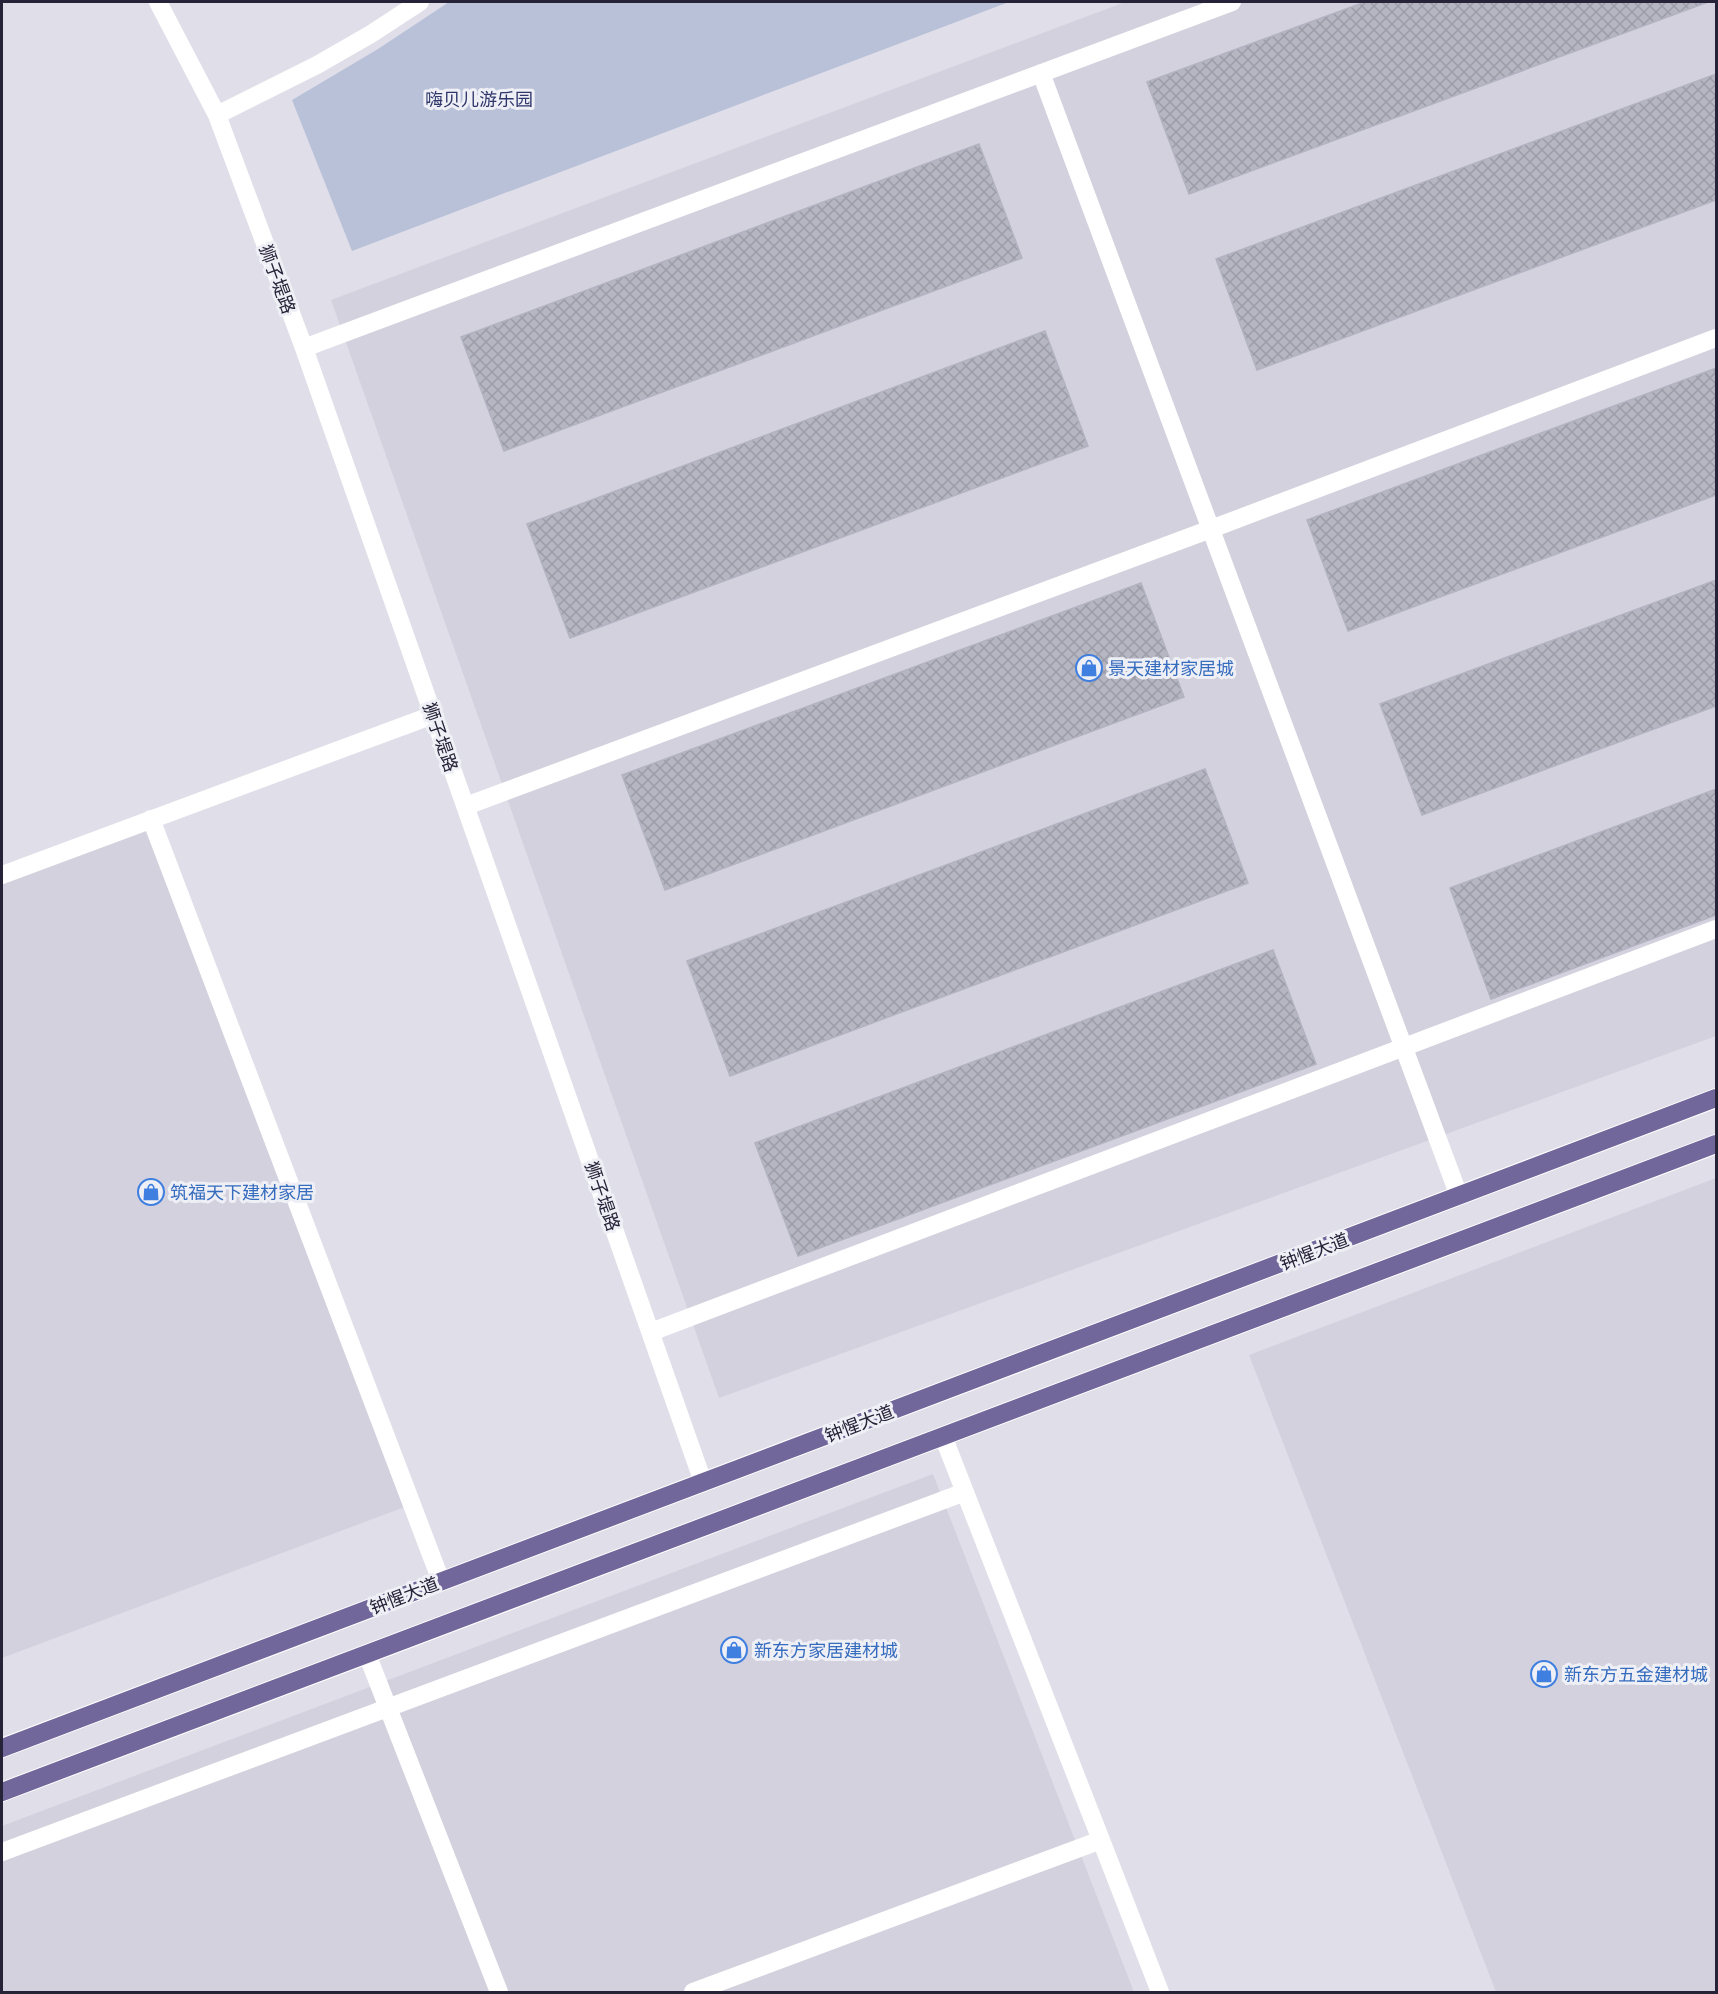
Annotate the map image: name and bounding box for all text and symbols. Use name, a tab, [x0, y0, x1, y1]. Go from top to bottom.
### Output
park label: 嗨贝儿游乐园	[425, 87, 533, 111]
street label: 狮子堤路	[254, 241, 302, 317]
shop icon: 景天建材家居城	[1074, 653, 1104, 683]
place label: 景天建材家居城	[1108, 656, 1234, 680]
street label: 狮子堤路	[418, 699, 464, 775]
street label: 狮子堤路	[580, 1158, 626, 1234]
shop icon: 筑福天下建材家居	[136, 1177, 166, 1207]
place label: 筑福天下建材家居	[170, 1180, 314, 1204]
street label: 钟惺大道	[1276, 1227, 1352, 1275]
street label: 钟惺大道	[821, 1399, 897, 1447]
street label: 钟惺大道	[366, 1571, 442, 1619]
shop icon: 新东方家居建材城	[719, 1635, 749, 1665]
place label: 新东方家居建材城	[754, 1638, 898, 1662]
shop icon: 新东方五金建材城	[1529, 1659, 1559, 1689]
place label: 新东方五金建材城	[1564, 1662, 1708, 1686]

